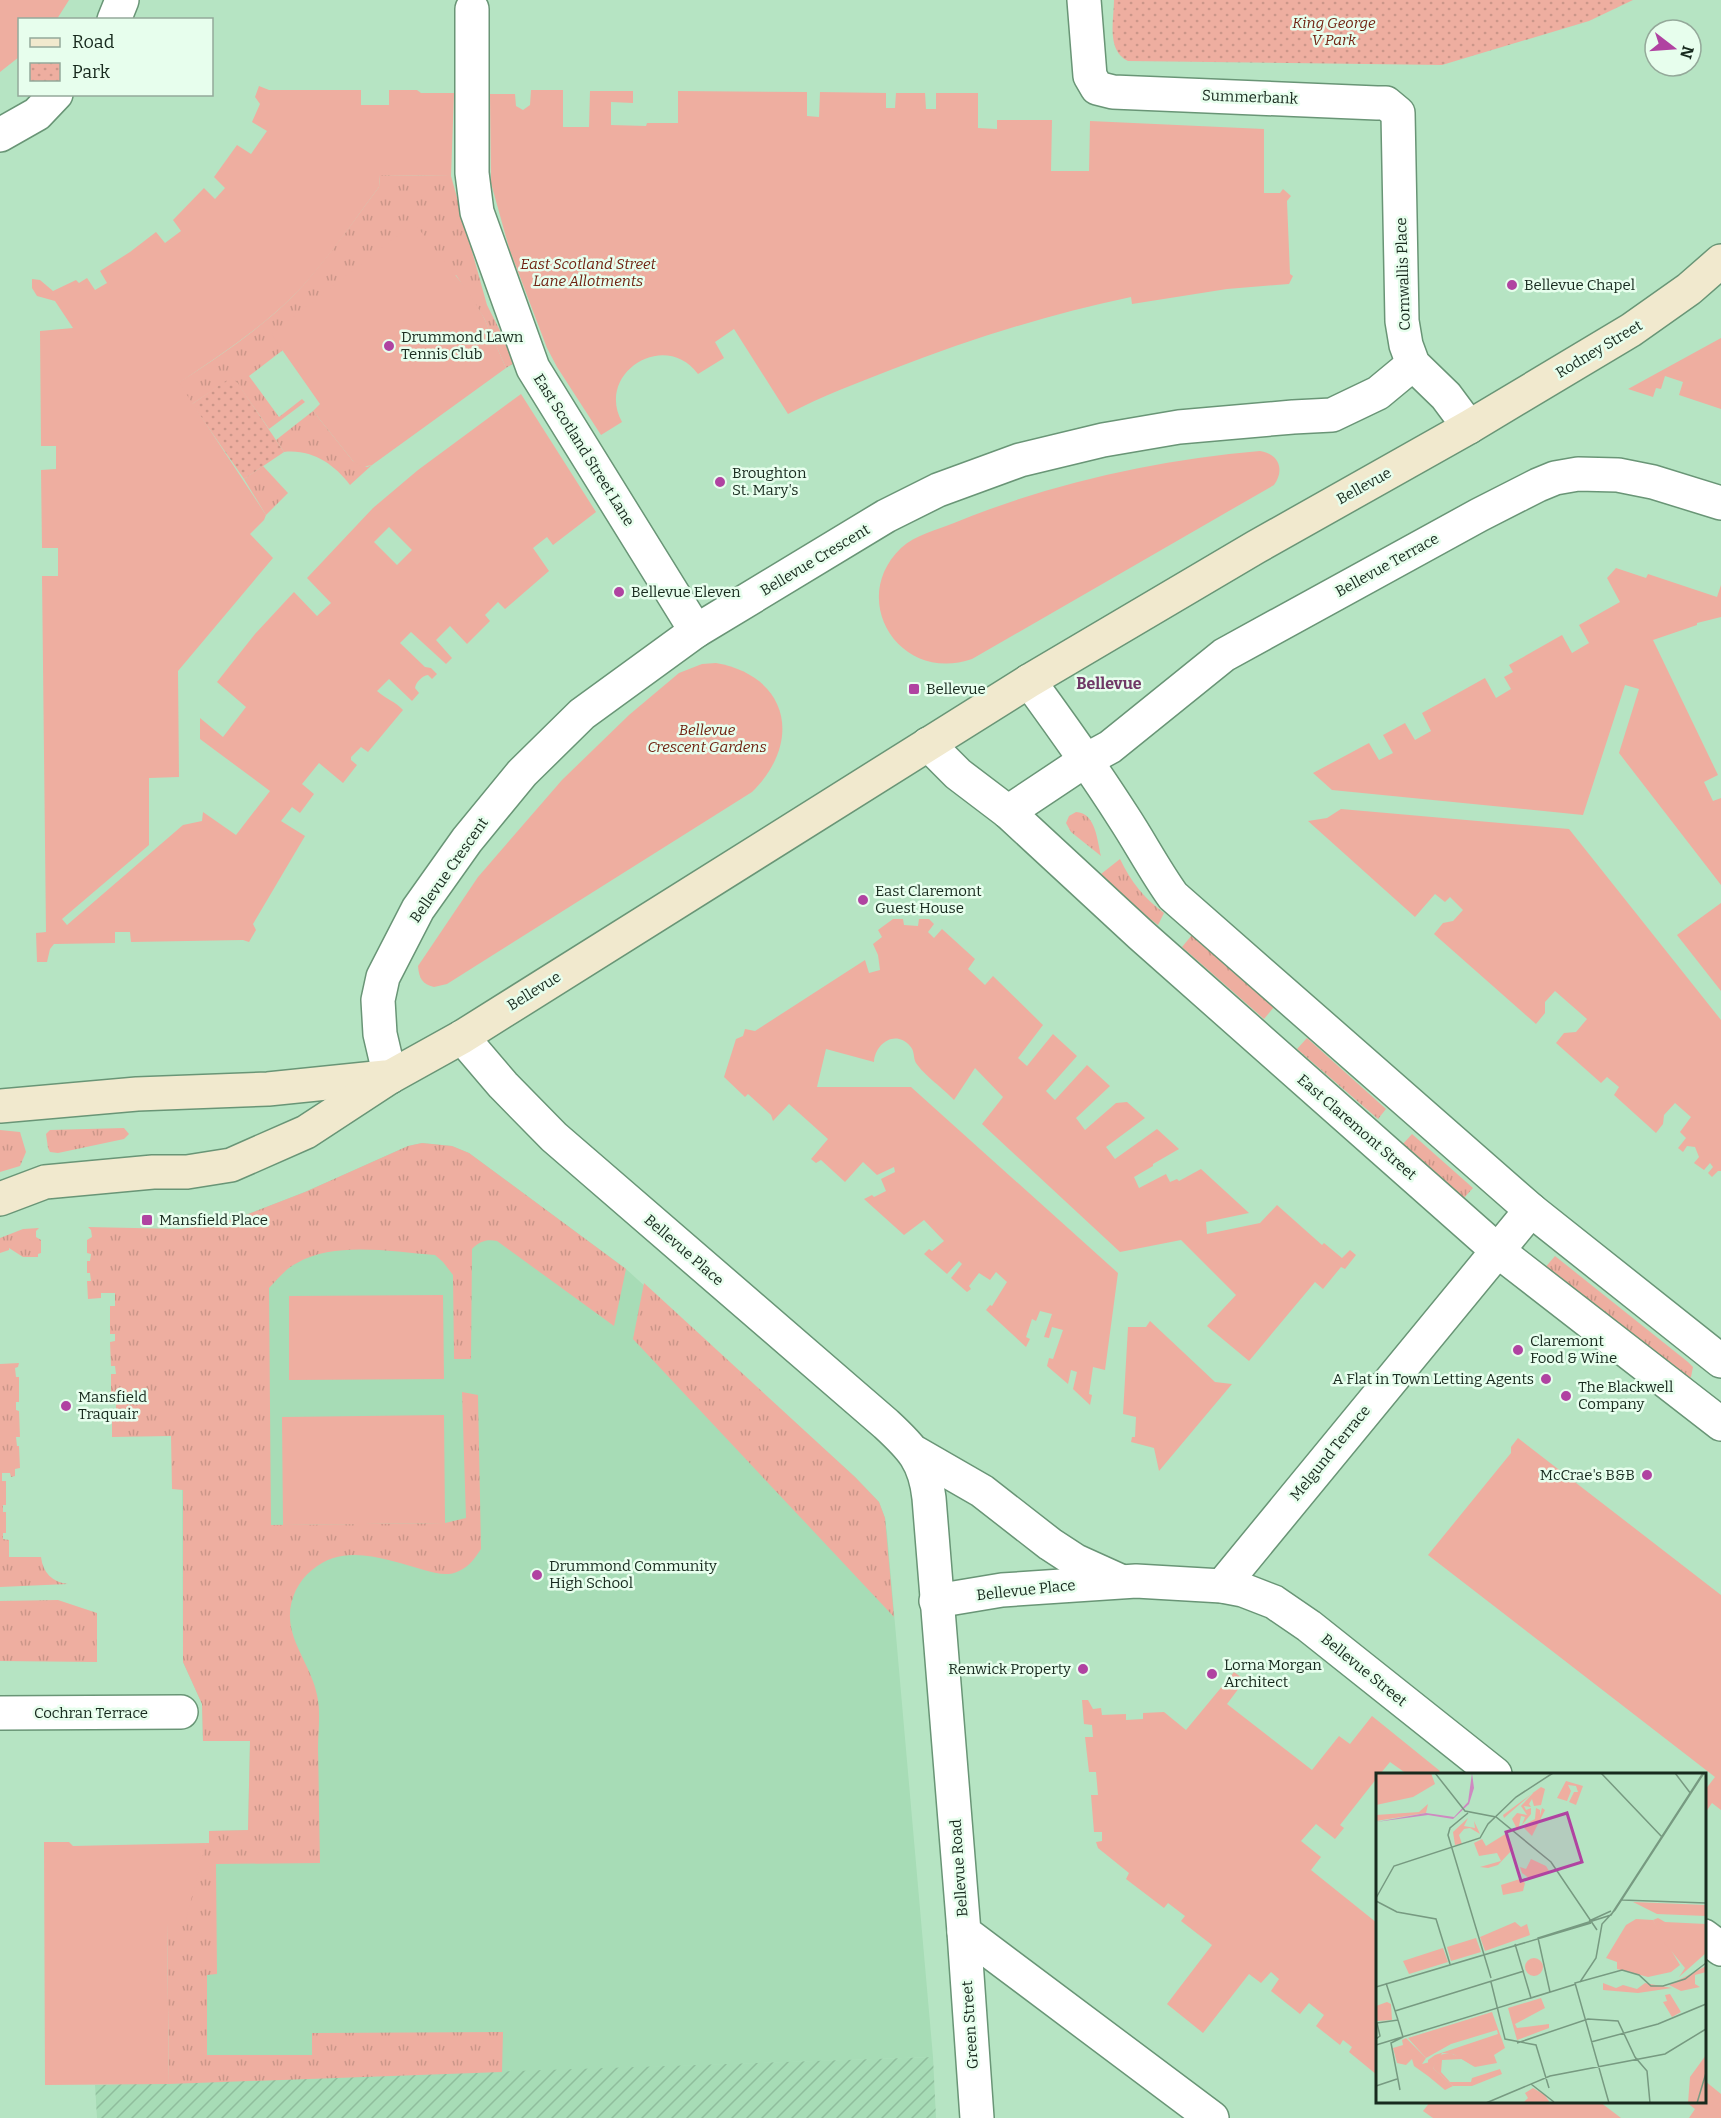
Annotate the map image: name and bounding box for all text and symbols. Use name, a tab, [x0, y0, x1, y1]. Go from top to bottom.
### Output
park label: King George V Park	[1292, 14, 1376, 49]
legend	[18, 18, 213, 96]
north arrow	[1643, 18, 1703, 78]
text: Road	[72, 31, 115, 53]
text: N	[1676, 44, 1698, 61]
text: Park	[72, 61, 111, 83]
street label: Summerbank	[1202, 86, 1299, 108]
street label: Cornwallis Place	[1392, 217, 1414, 331]
park label: East Scotland Street Lane Allotments	[520, 255, 656, 290]
place label: Bellevue Chapel	[1524, 276, 1635, 294]
marker: Bellevue Chapel	[1505, 278, 1519, 292]
street label: Rodney Street	[1552, 316, 1646, 382]
place label: Drummond Lawn Tennis Club	[401, 328, 524, 363]
marker: Drummond Lawn Tennis Club	[382, 339, 396, 353]
street label: East Scotland Street Lane	[530, 371, 638, 529]
place label: Broughton St. Mary's	[732, 464, 807, 499]
street label: Bellevue	[1334, 464, 1394, 508]
marker: Broughton St. Mary's	[713, 475, 727, 489]
street label: Bellevue Crescent	[757, 520, 873, 600]
street label: Bellevue Terrace	[1332, 529, 1442, 601]
place label: Bellevue Eleven	[631, 583, 741, 601]
marker: Bellevue Eleven	[612, 585, 626, 599]
district label: Bellevue	[1076, 674, 1142, 693]
place label: Bellevue	[926, 680, 986, 698]
marker: Bellevue	[907, 682, 921, 696]
park label: Bellevue Crescent Gardens	[647, 721, 767, 756]
street label: Bellevue Crescent	[406, 814, 492, 926]
place label: East Claremont Guest House	[875, 882, 982, 917]
marker: East Claremont Guest House	[856, 893, 870, 907]
street label: Bellevue	[504, 968, 564, 1014]
street label: East Claremont Street	[1294, 1070, 1421, 1184]
place label: Mansfield Place	[159, 1211, 268, 1229]
street label: Bellevue Place	[641, 1211, 727, 1289]
marker: Mansfield Place	[140, 1213, 154, 1227]
place label: Claremont Food & Wine	[1530, 1332, 1617, 1367]
marker: Claremont Food & Wine	[1511, 1343, 1525, 1357]
place label: A Flat in Town Letting Agents	[1333, 1370, 1534, 1388]
marker: A Flat in Town Letting Agents	[1539, 1372, 1553, 1386]
place label: The Blackwell Company	[1578, 1378, 1673, 1413]
place label: Mansfield Traquair	[78, 1388, 147, 1423]
marker: The Blackwell Company	[1559, 1389, 1573, 1403]
marker: Mansfield Traquair	[59, 1399, 73, 1413]
street label: Melgund Terrace	[1286, 1402, 1374, 1504]
place label: McCrae's B&B	[1540, 1466, 1635, 1484]
marker: McCrae's B&B	[1640, 1468, 1654, 1482]
place label: Drummond Community High School	[549, 1557, 717, 1592]
marker: Drummond Community High School	[530, 1568, 544, 1582]
street label: Bellevue Place	[976, 1576, 1076, 1604]
street label: Bellevue Street	[1318, 1630, 1411, 1710]
place label: Lorna Morgan Architect	[1224, 1656, 1322, 1691]
place label: Renwick Property	[948, 1660, 1071, 1678]
marker: Renwick Property	[1076, 1662, 1090, 1676]
marker: Lorna Morgan Architect	[1205, 1667, 1219, 1681]
street label: Cochran Terrace	[34, 1704, 148, 1722]
inset map	[1376, 1773, 1706, 2103]
street label: Bellevue Road	[947, 1818, 971, 1918]
street label: Green Street	[958, 1980, 982, 2070]

